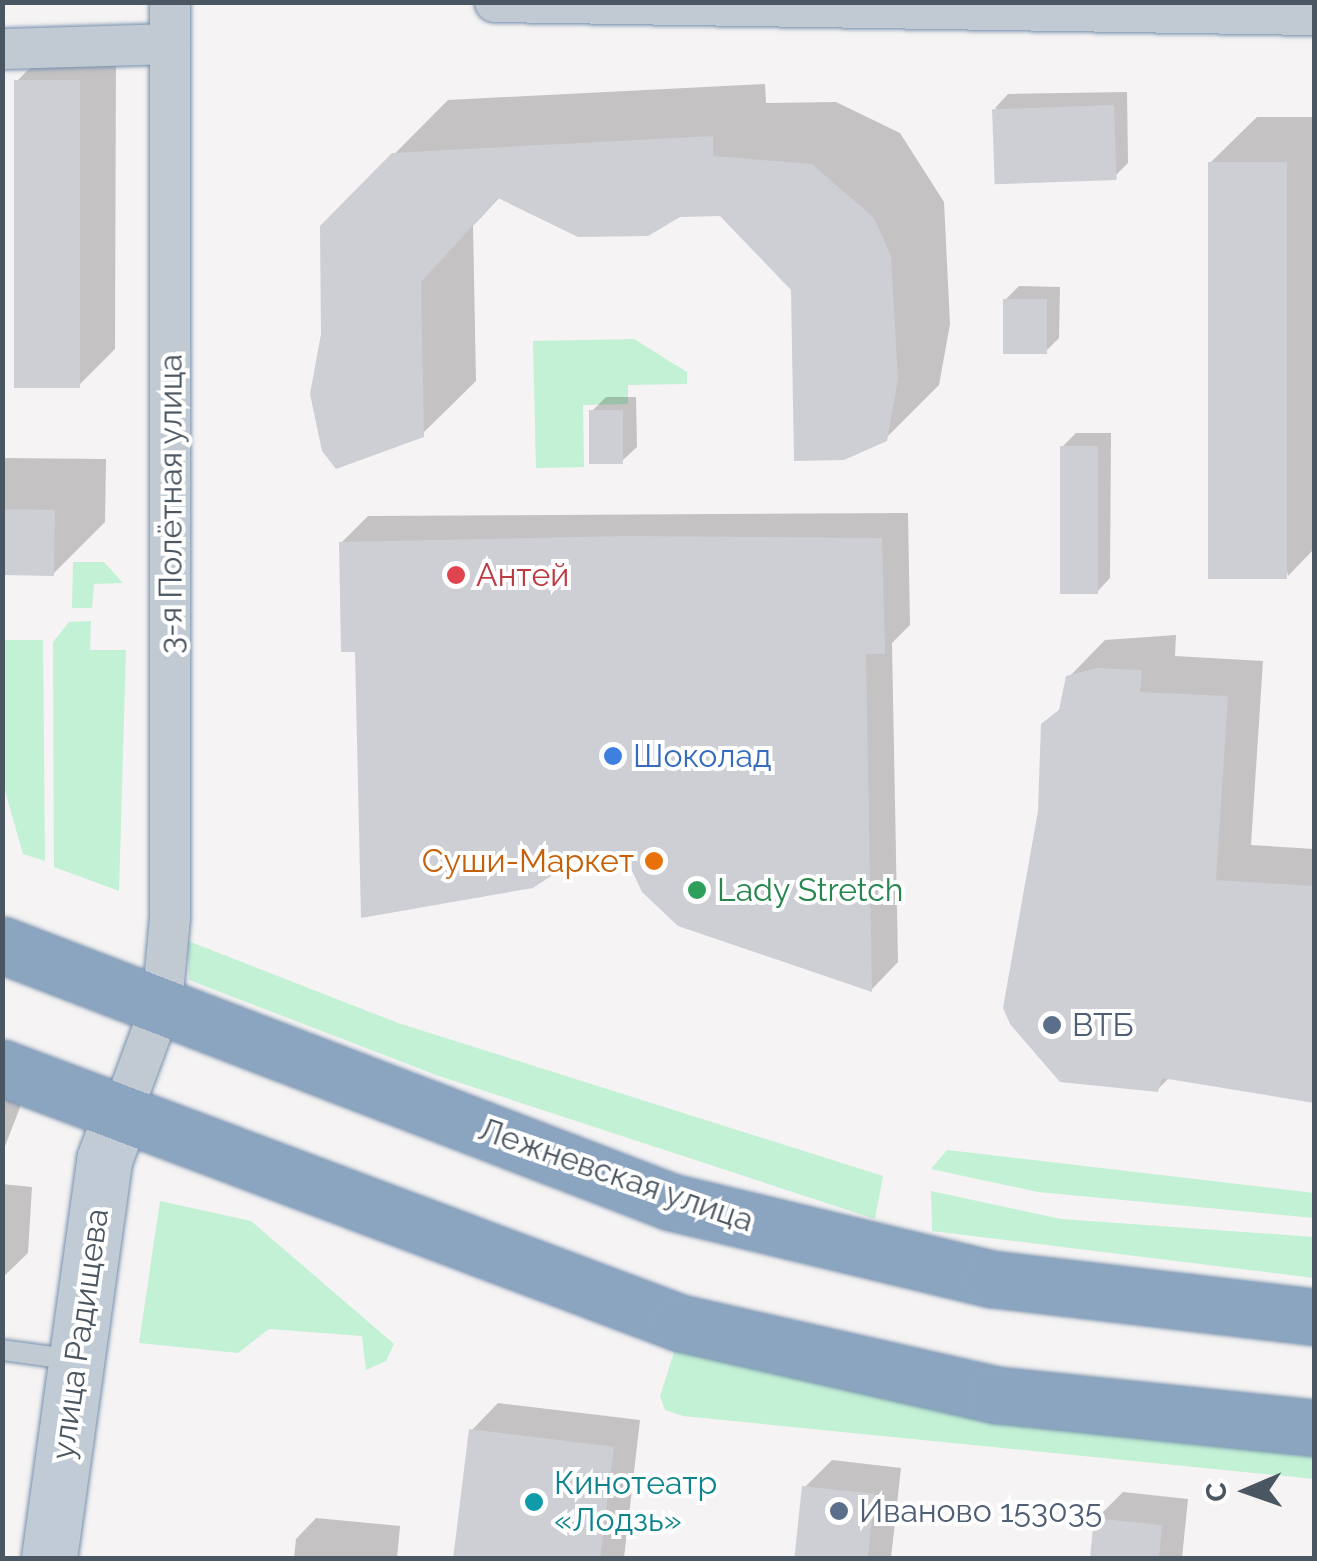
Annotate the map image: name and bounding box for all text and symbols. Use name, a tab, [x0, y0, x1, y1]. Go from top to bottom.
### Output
street label: 3-я Полётная улица	[152, 354, 190, 654]
place label: Антей	[476, 556, 569, 594]
marker: Антей	[445, 564, 467, 586]
place label: Шоколад	[633, 737, 771, 775]
marker: Шоколад	[602, 745, 624, 767]
place label: Суши-Маркет	[422, 842, 634, 880]
marker: Суши-Маркет	[643, 850, 665, 872]
place label: Lady Stretch	[717, 871, 904, 909]
marker: Lady Stretch	[686, 879, 708, 901]
place label: ВТБ	[1072, 1006, 1133, 1044]
marker: ВТБ	[1041, 1014, 1063, 1036]
street label: Лежневская улица	[473, 1110, 759, 1240]
street label: улица Радищева	[43, 1206, 117, 1462]
north arrow	[1197, 1441, 1297, 1541]
place label: Кинотеатр «Лодзь»	[554, 1465, 717, 1540]
text: С	[1200, 1482, 1233, 1502]
marker: Кинотеатр «Лодзь»	[523, 1491, 545, 1513]
place label: Иваново 153035	[859, 1492, 1102, 1530]
marker: Иваново 153035	[828, 1500, 850, 1522]

